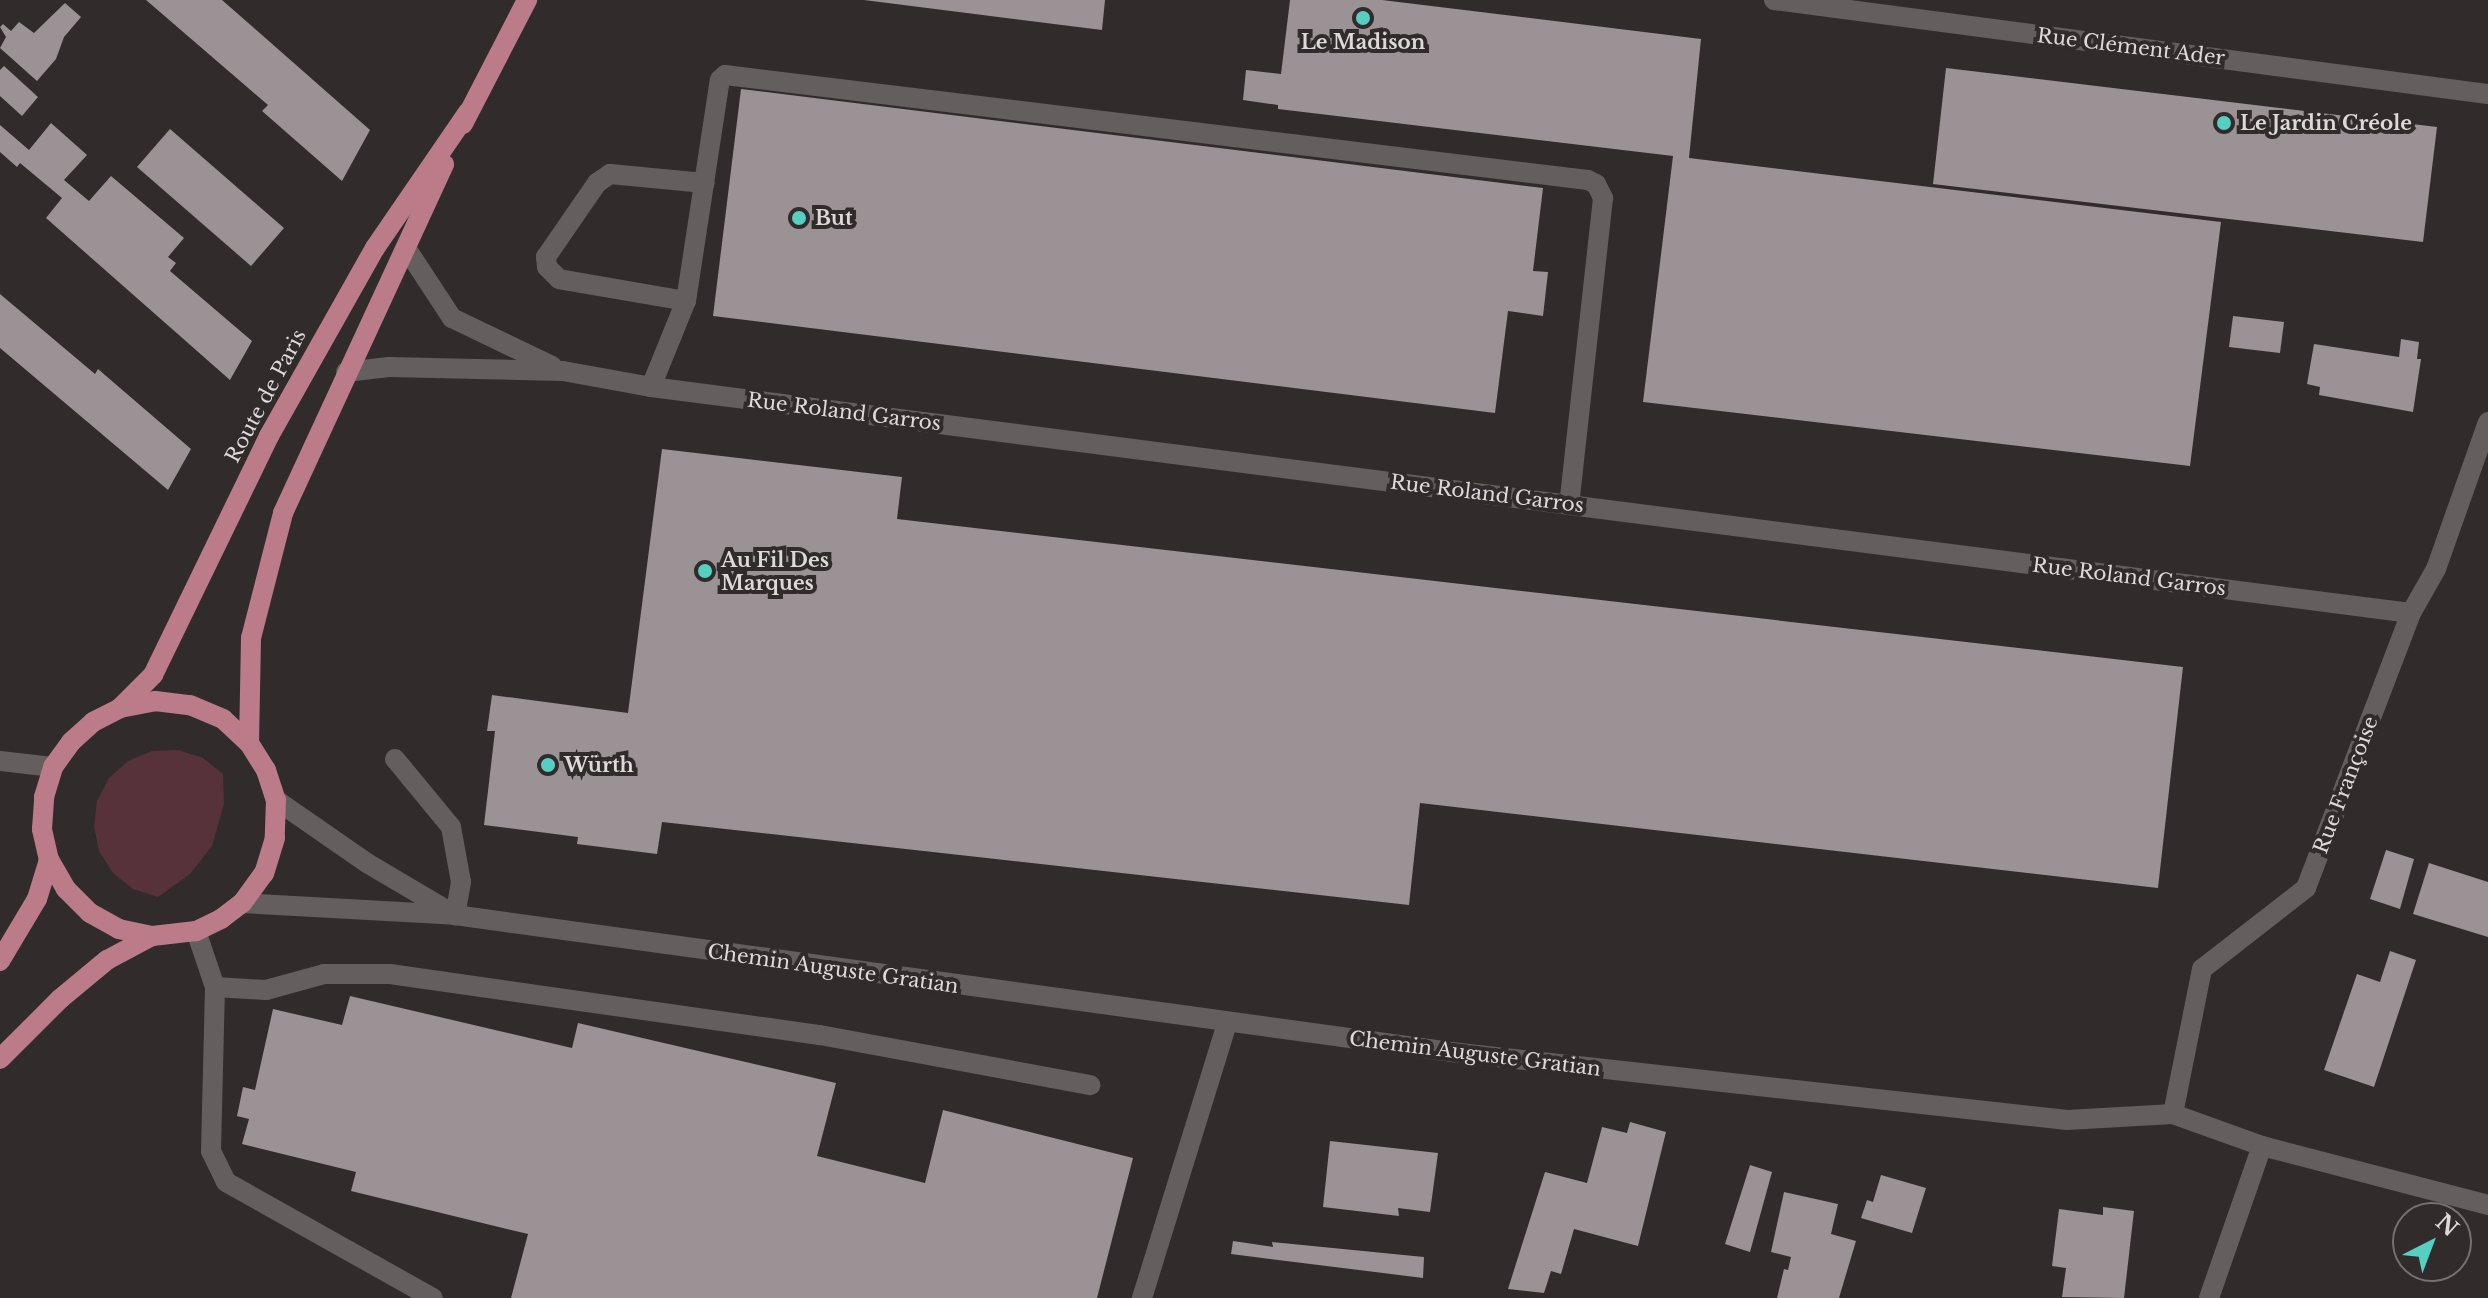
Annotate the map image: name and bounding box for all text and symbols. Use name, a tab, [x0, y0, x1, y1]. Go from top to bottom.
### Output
marker: Le Madison	[1354, 9, 1372, 27]
street label: Rue Clément Ader	[2035, 24, 2227, 70]
place label: Le Madison	[1301, 30, 1425, 54]
place label: Le Jardin Créole	[2240, 111, 2412, 135]
marker: Le Jardin Créole	[2215, 114, 2233, 132]
place label: But	[815, 206, 853, 230]
marker: But	[790, 209, 808, 227]
street label: Route de Paris	[221, 325, 311, 467]
street label: Rue Roland Garros	[746, 388, 942, 436]
street label: Rue Roland Garros	[1389, 470, 1585, 518]
place label: Au Fil Des Marques	[721, 548, 829, 595]
street label: Rue Roland Garros	[2031, 553, 2227, 601]
marker: Au Fil Des Marques	[696, 562, 714, 580]
street label: Rue Françoise	[2309, 713, 2383, 857]
place label: Würth	[564, 753, 634, 777]
marker: Würth	[539, 756, 557, 774]
street label: Chemin Auguste Gratian	[706, 939, 960, 999]
street label: Chemin Auguste Gratian	[1347, 1027, 1603, 1081]
north arrow	[2392, 1202, 2472, 1282]
text: N	[2430, 1208, 2464, 1242]

